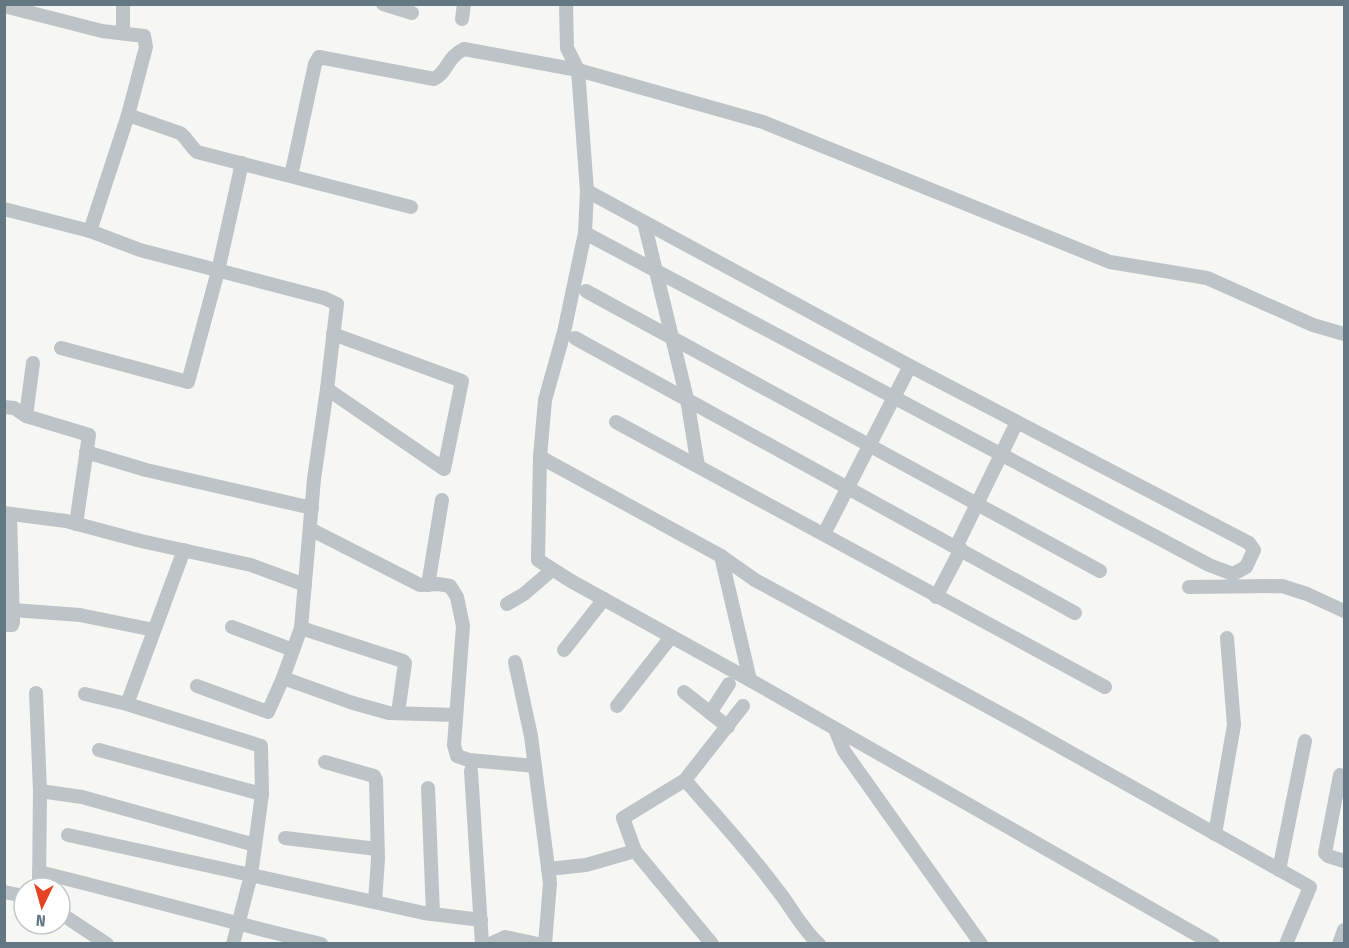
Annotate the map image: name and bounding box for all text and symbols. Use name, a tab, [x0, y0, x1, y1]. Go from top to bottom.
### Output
north arrow	[12, 876, 72, 936]
text: N	[35, 911, 46, 930]

